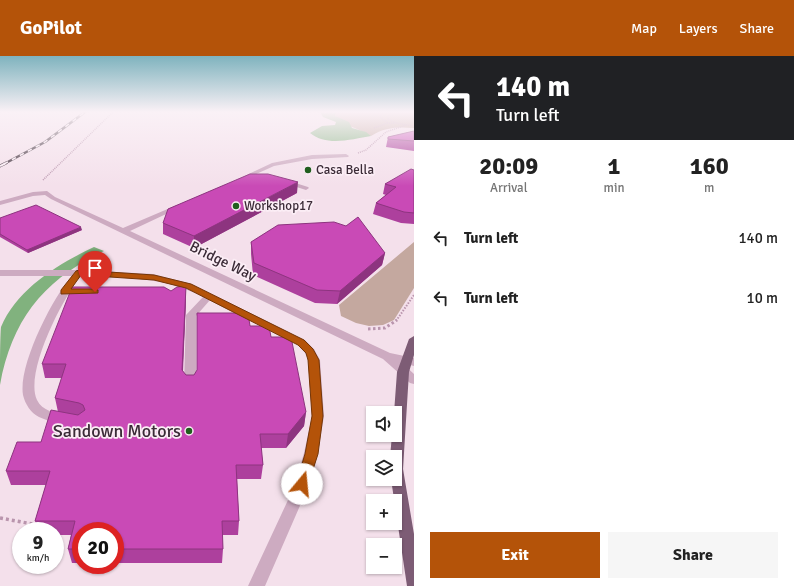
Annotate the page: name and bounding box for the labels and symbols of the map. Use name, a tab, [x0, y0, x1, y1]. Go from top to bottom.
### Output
place label: Casa Bella	[316, 162, 374, 178]
marker: Casa Bella	[303, 165, 313, 175]
place label: Workshop17	[244, 198, 313, 214]
marker: Workshop17	[231, 201, 241, 211]
street label: Bridge Way	[187, 237, 259, 285]
pin	[78, 251, 112, 292]
place label: Sandown Motors	[53, 420, 181, 442]
marker: Sandown Motors	[184, 426, 194, 436]
position arrow	[281, 463, 323, 505]
speed limit sign: 20	[72, 522, 124, 574]

